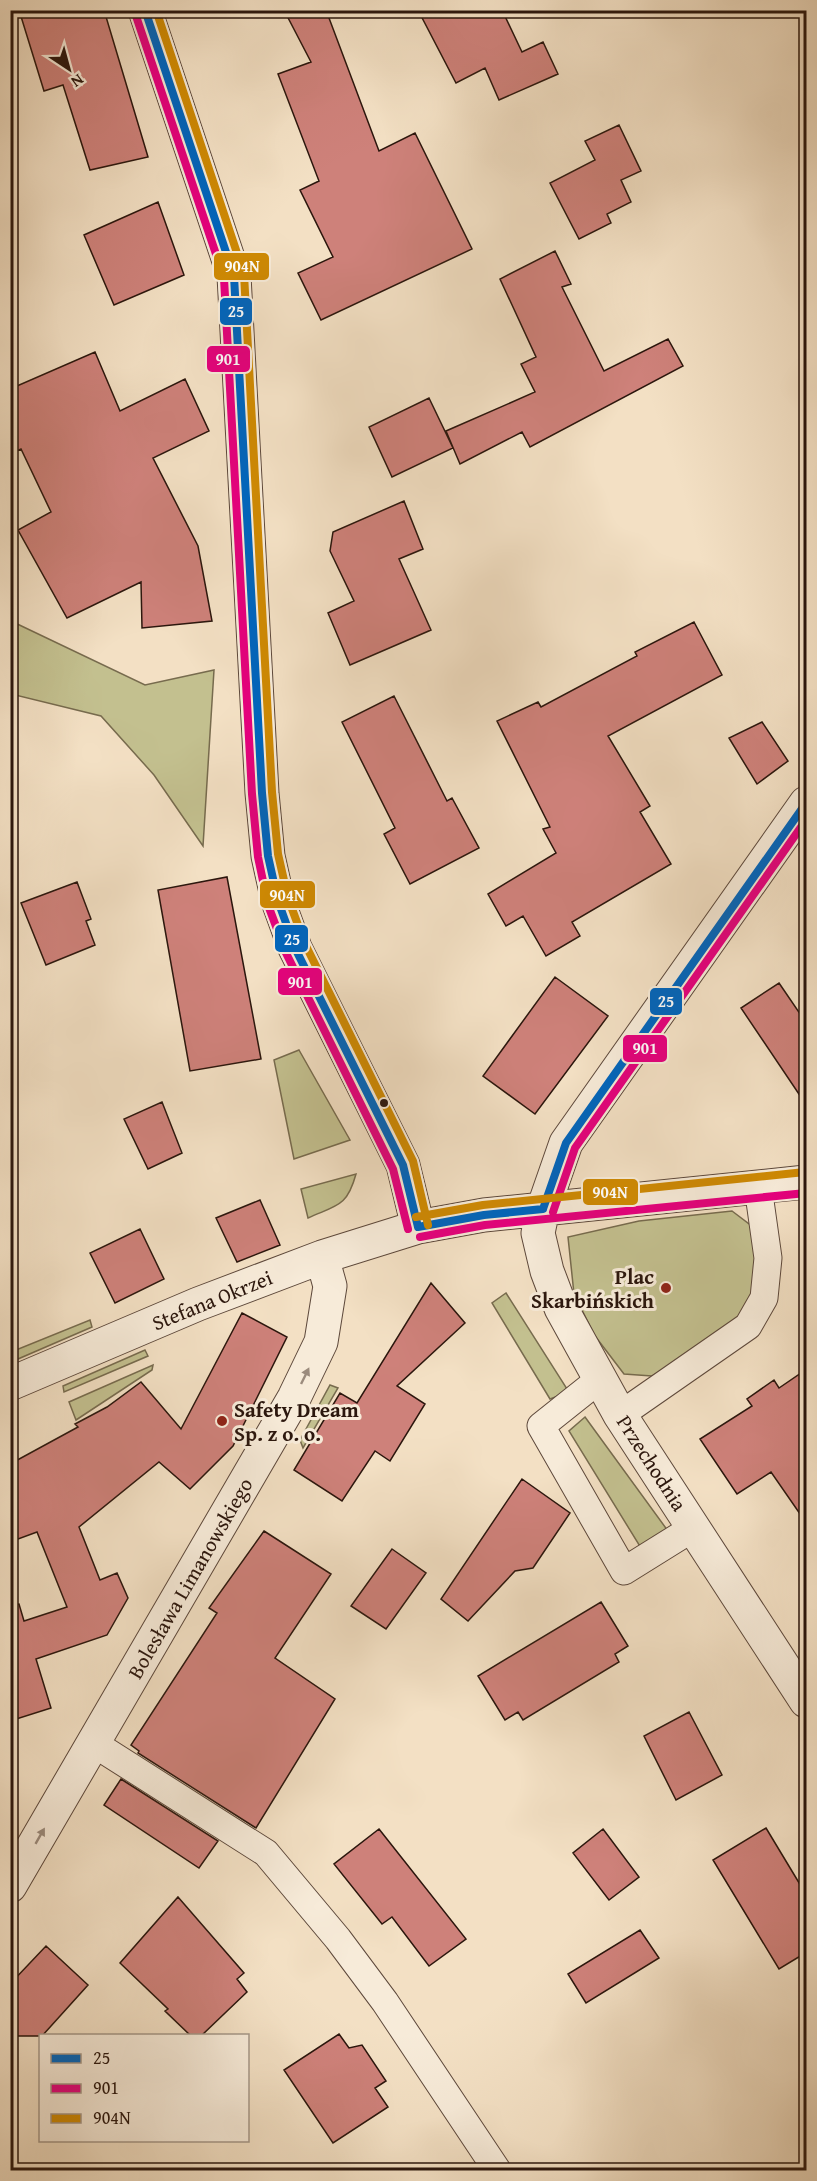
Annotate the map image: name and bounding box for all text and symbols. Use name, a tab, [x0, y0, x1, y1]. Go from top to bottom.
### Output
north arrow	[39, 39, 99, 99]
text: N	[66, 68, 89, 94]
line badge: 904N	[213, 252, 270, 281]
text: 904N	[224, 254, 260, 278]
line badge: 25	[219, 297, 253, 326]
text: 25	[228, 299, 244, 323]
line badge: 901	[206, 345, 251, 373]
text: 901	[216, 347, 240, 371]
line badge: 904N	[259, 880, 316, 909]
text: 904N	[269, 883, 305, 907]
line badge: 25	[274, 924, 309, 953]
text: 25	[284, 927, 300, 951]
line badge: 901	[277, 967, 323, 996]
text: 901	[288, 970, 312, 994]
line badge: 25	[649, 987, 683, 1016]
text: 25	[658, 989, 674, 1013]
line badge: 901	[622, 1034, 668, 1063]
text: 901	[633, 1036, 657, 1060]
unlabelled marker	[378, 1097, 390, 1109]
line badge: 904N	[582, 1178, 639, 1206]
text: 904N	[592, 1180, 628, 1204]
place label: Plac Skarbińskich	[531, 1261, 655, 1316]
street label: Stefana Okrzei	[147, 1262, 277, 1338]
marker: Plac Skarbińskich	[659, 1281, 673, 1295]
one-way arrow	[301, 1367, 310, 1384]
place label: Safety Dream Sp. z o. o.	[234, 1394, 359, 1449]
street label: Przechodnia	[609, 1409, 695, 1517]
marker: Safety Dream Sp. z o. o.	[215, 1414, 229, 1428]
street label: Bolesława Limanowskiego	[120, 1472, 260, 1684]
one-way arrow	[35, 1827, 45, 1844]
legend	[39, 2034, 249, 2142]
text: 25	[93, 2044, 110, 2071]
text: 901	[93, 2074, 119, 2101]
text: 904N	[93, 2104, 131, 2131]

